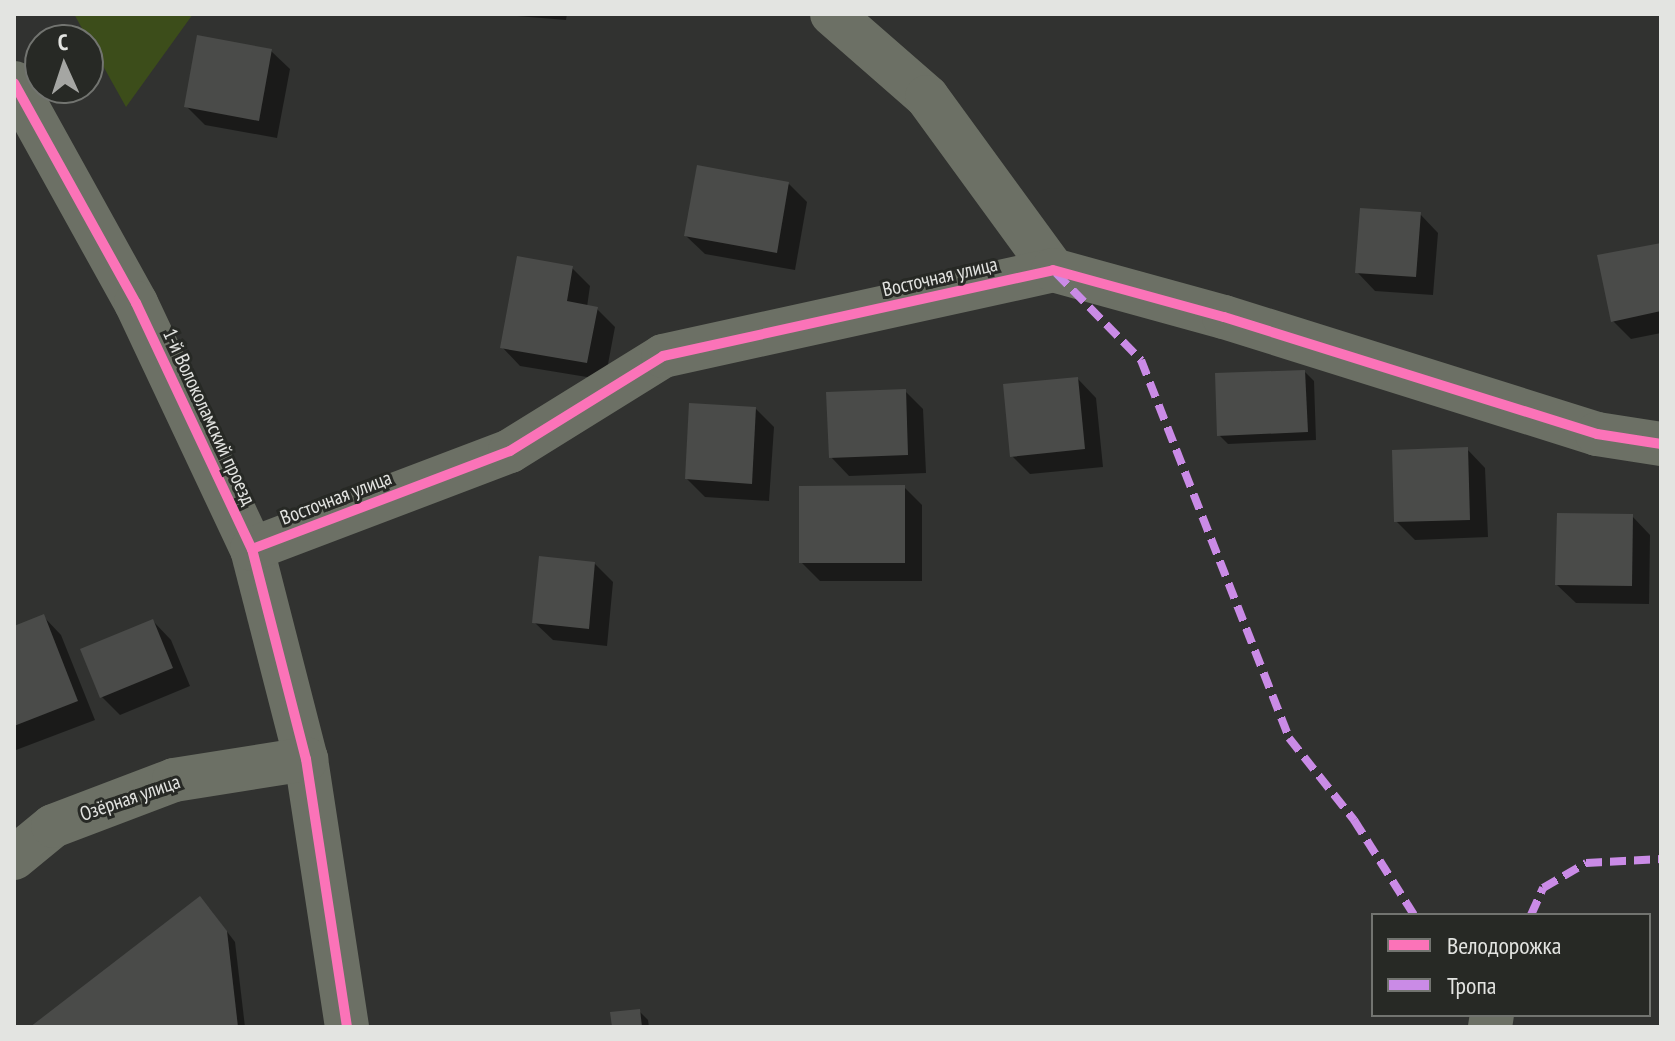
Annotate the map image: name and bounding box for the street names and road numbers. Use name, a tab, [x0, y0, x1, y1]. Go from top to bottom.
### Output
street label: Восточная улица	[880, 252, 1000, 302]
street label: 1-й Волоколамский проезд	[158, 325, 260, 509]
street label: Восточная улица	[277, 466, 395, 530]
street label: Озёрная улица	[77, 770, 183, 826]

